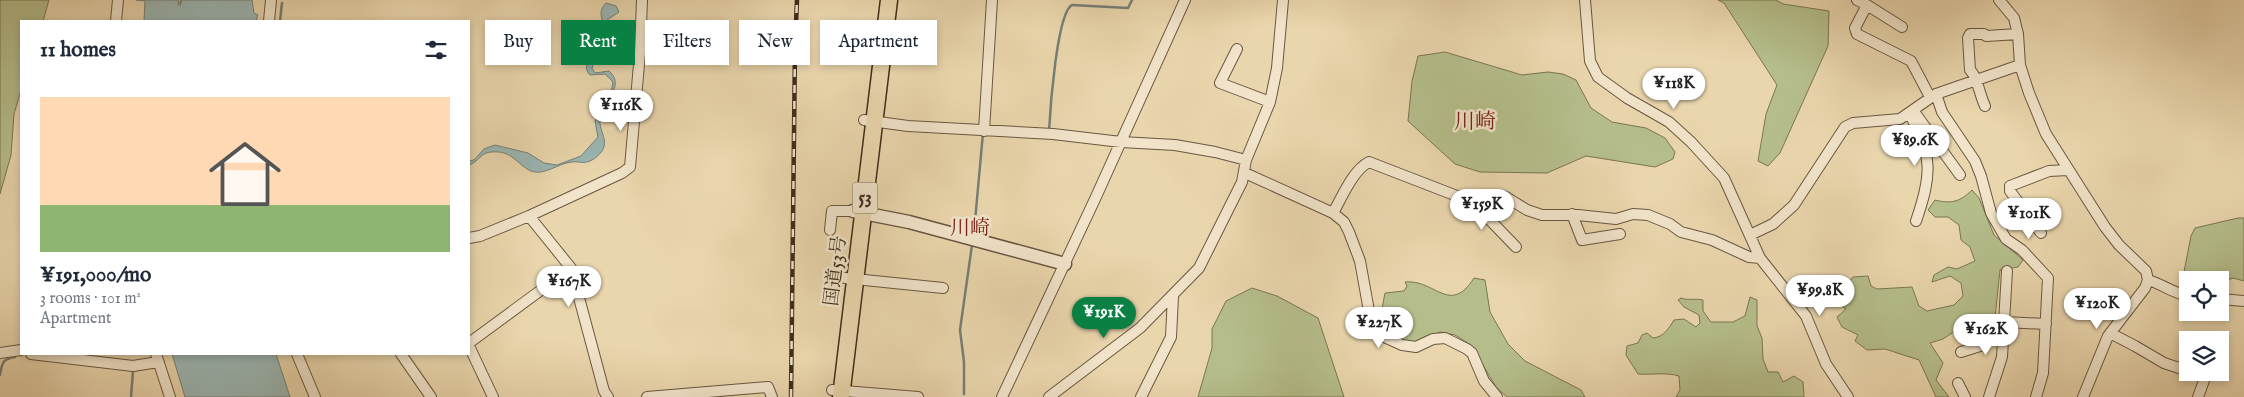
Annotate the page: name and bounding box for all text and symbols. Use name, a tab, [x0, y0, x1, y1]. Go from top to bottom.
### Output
chip: Buy	[485, 20, 551, 65]
chip: Rent	[561, 20, 635, 65]
chip: Filters	[645, 20, 729, 65]
chip: New	[739, 20, 810, 65]
chip: Apartment	[820, 20, 937, 65]
icon: filters	[422, 36, 450, 64]
text: 11 homes	[40, 37, 116, 64]
pin: ¥118K	[1639, 68, 1709, 110]
text: ¥118K	[1653, 74, 1695, 94]
pin: ¥116K	[586, 90, 656, 132]
text: ¥116K	[600, 96, 642, 116]
district label: 川崎	[1454, 109, 1496, 136]
pin: ¥89.6K	[1874, 124, 1956, 167]
icon: home	[200, 129, 290, 219]
text: ¥89.6K	[1892, 131, 1938, 151]
road number: 53	[852, 182, 878, 214]
pin: ¥159K	[1447, 188, 1517, 231]
text: ¥159K	[1461, 195, 1503, 215]
pin: ¥101K	[1994, 198, 2064, 240]
text: ¥101K	[2008, 204, 2050, 224]
district label: 川崎	[950, 216, 990, 241]
street label: 国道53号	[820, 234, 852, 308]
text: ¥191,000/mo	[40, 262, 151, 289]
pin: ¥167K	[534, 266, 604, 308]
map controls	[2179, 271, 2229, 381]
button: locate	[2179, 271, 2229, 321]
text: ¥167K	[547, 272, 591, 292]
pin: ¥99.8K	[1779, 274, 1861, 317]
text: ¥99.8K	[1797, 281, 1843, 301]
pin: ¥120K	[2062, 288, 2132, 330]
text: 3 rooms · 101 m²	[40, 289, 141, 309]
text: ¥120K	[2075, 294, 2119, 314]
pin: ¥191K	[1069, 296, 1139, 339]
text: ¥191K	[1083, 303, 1125, 323]
pin: ¥227K	[1344, 306, 1414, 349]
text: Apartment	[40, 309, 111, 329]
text: ¥227K	[1356, 313, 1402, 333]
pin: ¥162K	[1951, 314, 2021, 356]
text: ¥162K	[1964, 320, 2008, 340]
button: layers	[2179, 331, 2229, 381]

